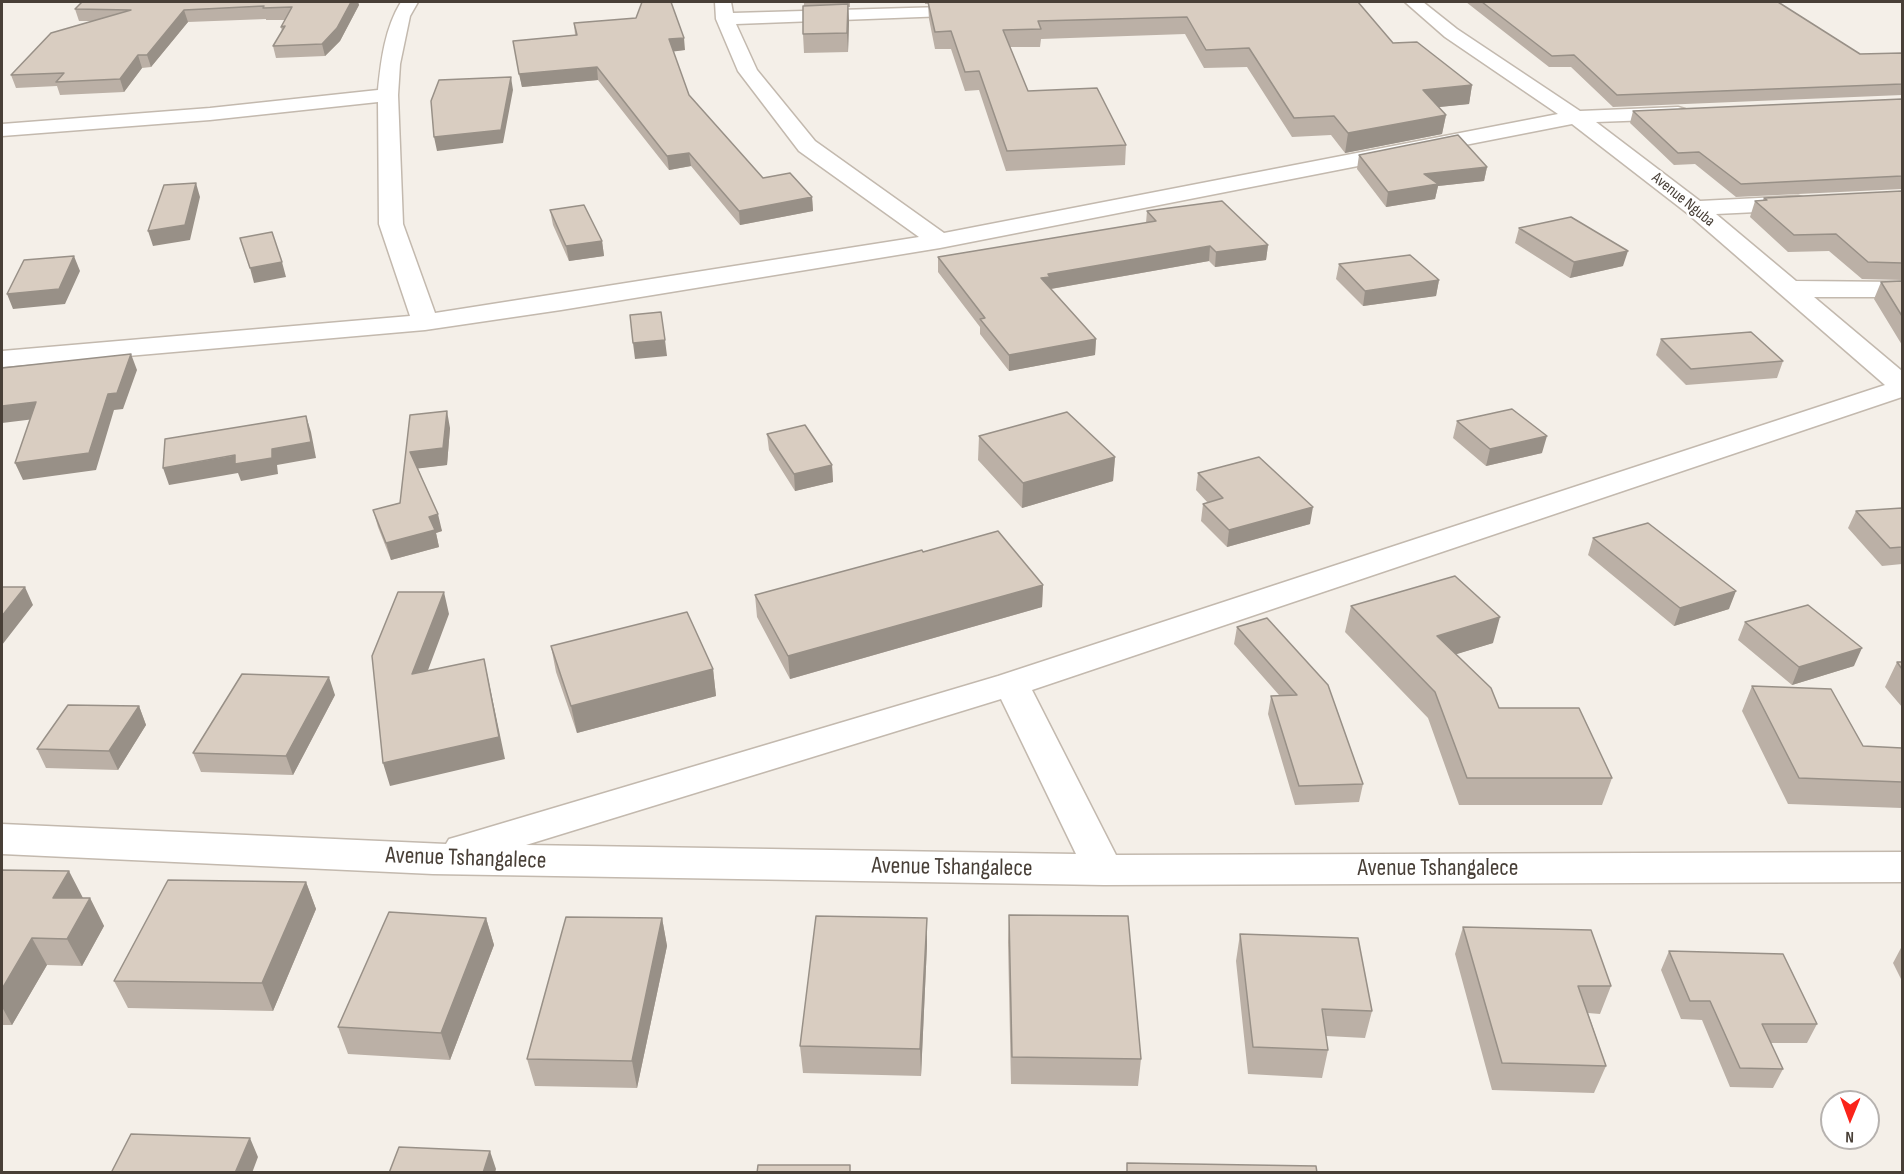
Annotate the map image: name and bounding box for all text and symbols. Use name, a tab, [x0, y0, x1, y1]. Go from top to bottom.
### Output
street label: Avenue Nguba	[1648, 169, 1718, 231]
street label: Avenue Tshangalece	[385, 842, 547, 876]
street label: Avenue Tshangalece	[871, 852, 1033, 884]
street label: Avenue Tshangalece	[1358, 855, 1518, 883]
north arrow	[1820, 1090, 1880, 1150]
text: N	[1845, 1127, 1854, 1146]

